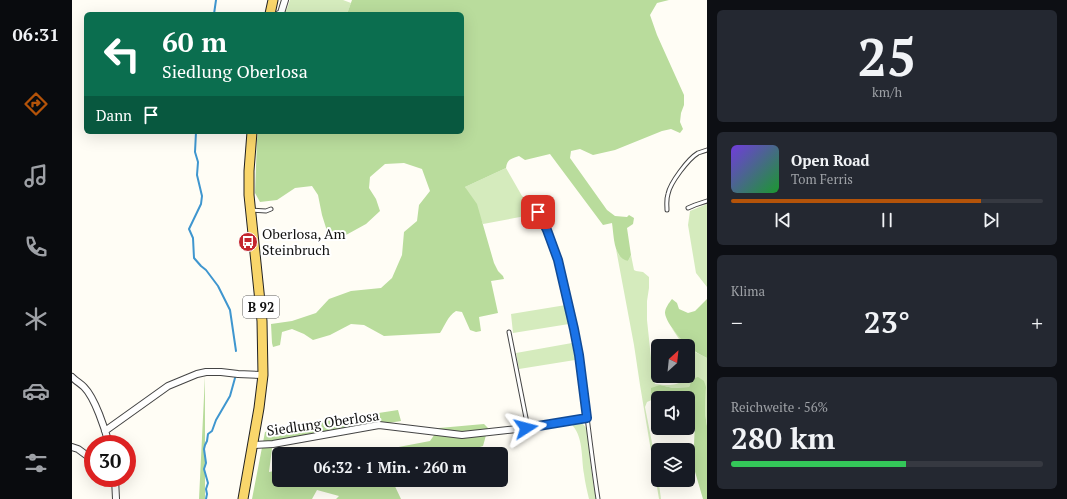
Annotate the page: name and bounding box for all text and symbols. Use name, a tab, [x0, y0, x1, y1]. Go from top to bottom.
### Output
text: 06:31	[13, 22, 59, 46]
text: 25	[858, 22, 916, 91]
text: 60 m	[162, 23, 227, 60]
icon: left	[96, 28, 148, 80]
text: Siedlung Oberlosa	[162, 59, 308, 83]
text: km/h	[872, 83, 902, 101]
icon: directions	[22, 90, 50, 118]
icon: arrive	[140, 104, 162, 126]
text: Dann	[96, 105, 132, 125]
text: Open Road	[791, 150, 870, 170]
icon: music	[22, 162, 50, 190]
text: Tom Ferris	[791, 170, 853, 188]
pin	[521, 195, 555, 229]
icon: arrive	[527, 201, 549, 223]
icon: previous	[772, 209, 794, 231]
icon: pause	[876, 209, 898, 231]
icon: next	[980, 209, 1002, 231]
place label: Oberlosa, Am Steinbruch	[262, 224, 346, 259]
bus stop icon: Oberlosa, Am Steinbruch	[237, 231, 259, 253]
icon: phone	[22, 233, 50, 261]
text: Klima	[731, 282, 765, 300]
road number: B 92	[243, 296, 279, 318]
text: 23°	[864, 302, 910, 342]
icon: climate	[22, 305, 50, 333]
text: −	[731, 308, 743, 337]
text: +	[1031, 308, 1043, 337]
north arrow	[651, 339, 695, 383]
map controls	[651, 339, 695, 487]
icon: car	[22, 377, 50, 405]
button: sound	[651, 391, 695, 435]
text: Reichweite · 56%	[731, 398, 828, 416]
street label: Siedlung Oberlosa	[265, 405, 380, 440]
position arrow	[505, 407, 547, 449]
text: 280 km	[731, 418, 835, 458]
speed limit sign: 30	[84, 435, 136, 487]
button: layers	[651, 443, 695, 487]
icon: filters	[22, 449, 50, 477]
text: 06:32 · 1 Min. · 260 m	[314, 457, 466, 477]

